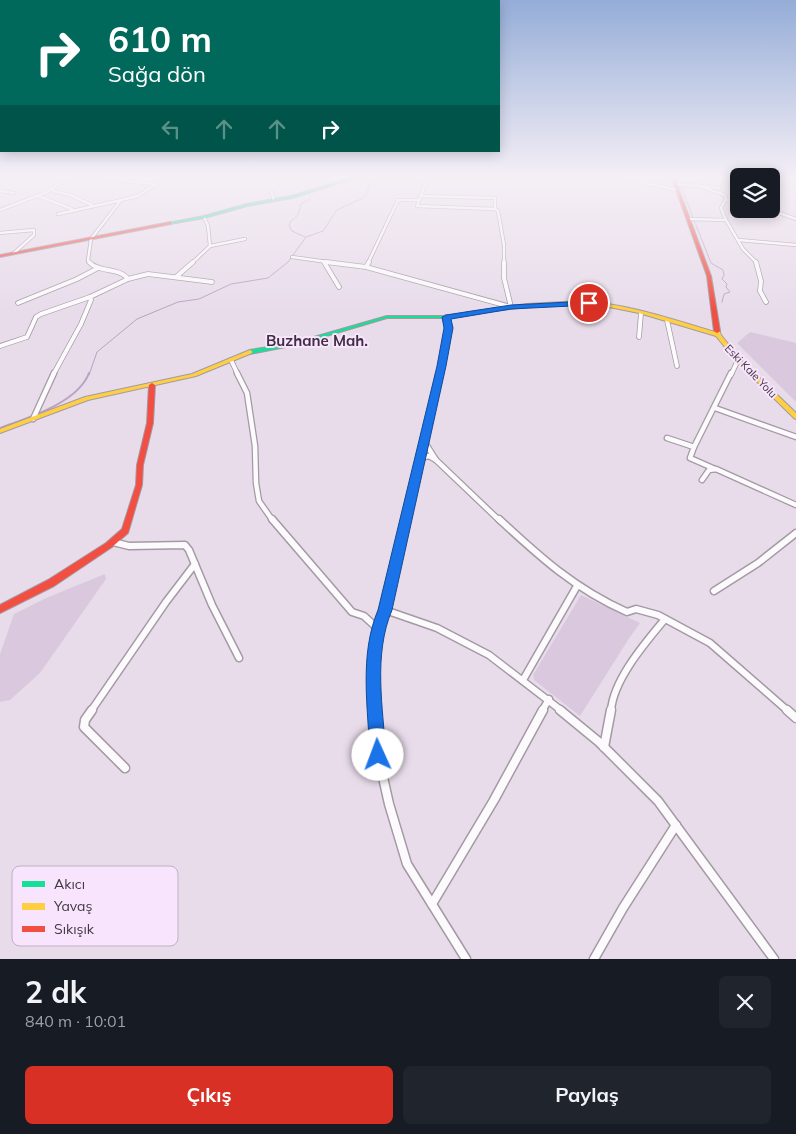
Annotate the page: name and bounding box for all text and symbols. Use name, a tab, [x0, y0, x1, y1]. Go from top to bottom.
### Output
text: 610 m	[108, 17, 212, 61]
icon: right	[25, 20, 90, 85]
text: Sağa dön	[108, 60, 206, 88]
icon: left	[157, 115, 185, 143]
icon: ahead	[210, 115, 238, 143]
icon: ahead	[263, 115, 291, 143]
icon: right	[316, 115, 344, 143]
map controls	[730, 168, 780, 218]
button: layers	[730, 168, 780, 218]
pin	[568, 282, 610, 324]
icon: arrive	[575, 289, 603, 317]
district label: Buzhane Mah.	[266, 331, 368, 350]
street label: Eski Kale Yolu	[722, 341, 780, 401]
position arrow	[351, 728, 403, 780]
legend	[12, 866, 178, 946]
text: Akıcı	[54, 875, 85, 893]
text: Yavaş	[53, 897, 92, 915]
text: Sıkışık	[54, 920, 95, 938]
text: 2 dk	[25, 973, 86, 1011]
button: close	[719, 976, 771, 1028]
text: 840 m · 10:01	[25, 1011, 126, 1031]
button: Çıkış	[25, 1066, 393, 1124]
button: Paylaş	[403, 1066, 771, 1124]

